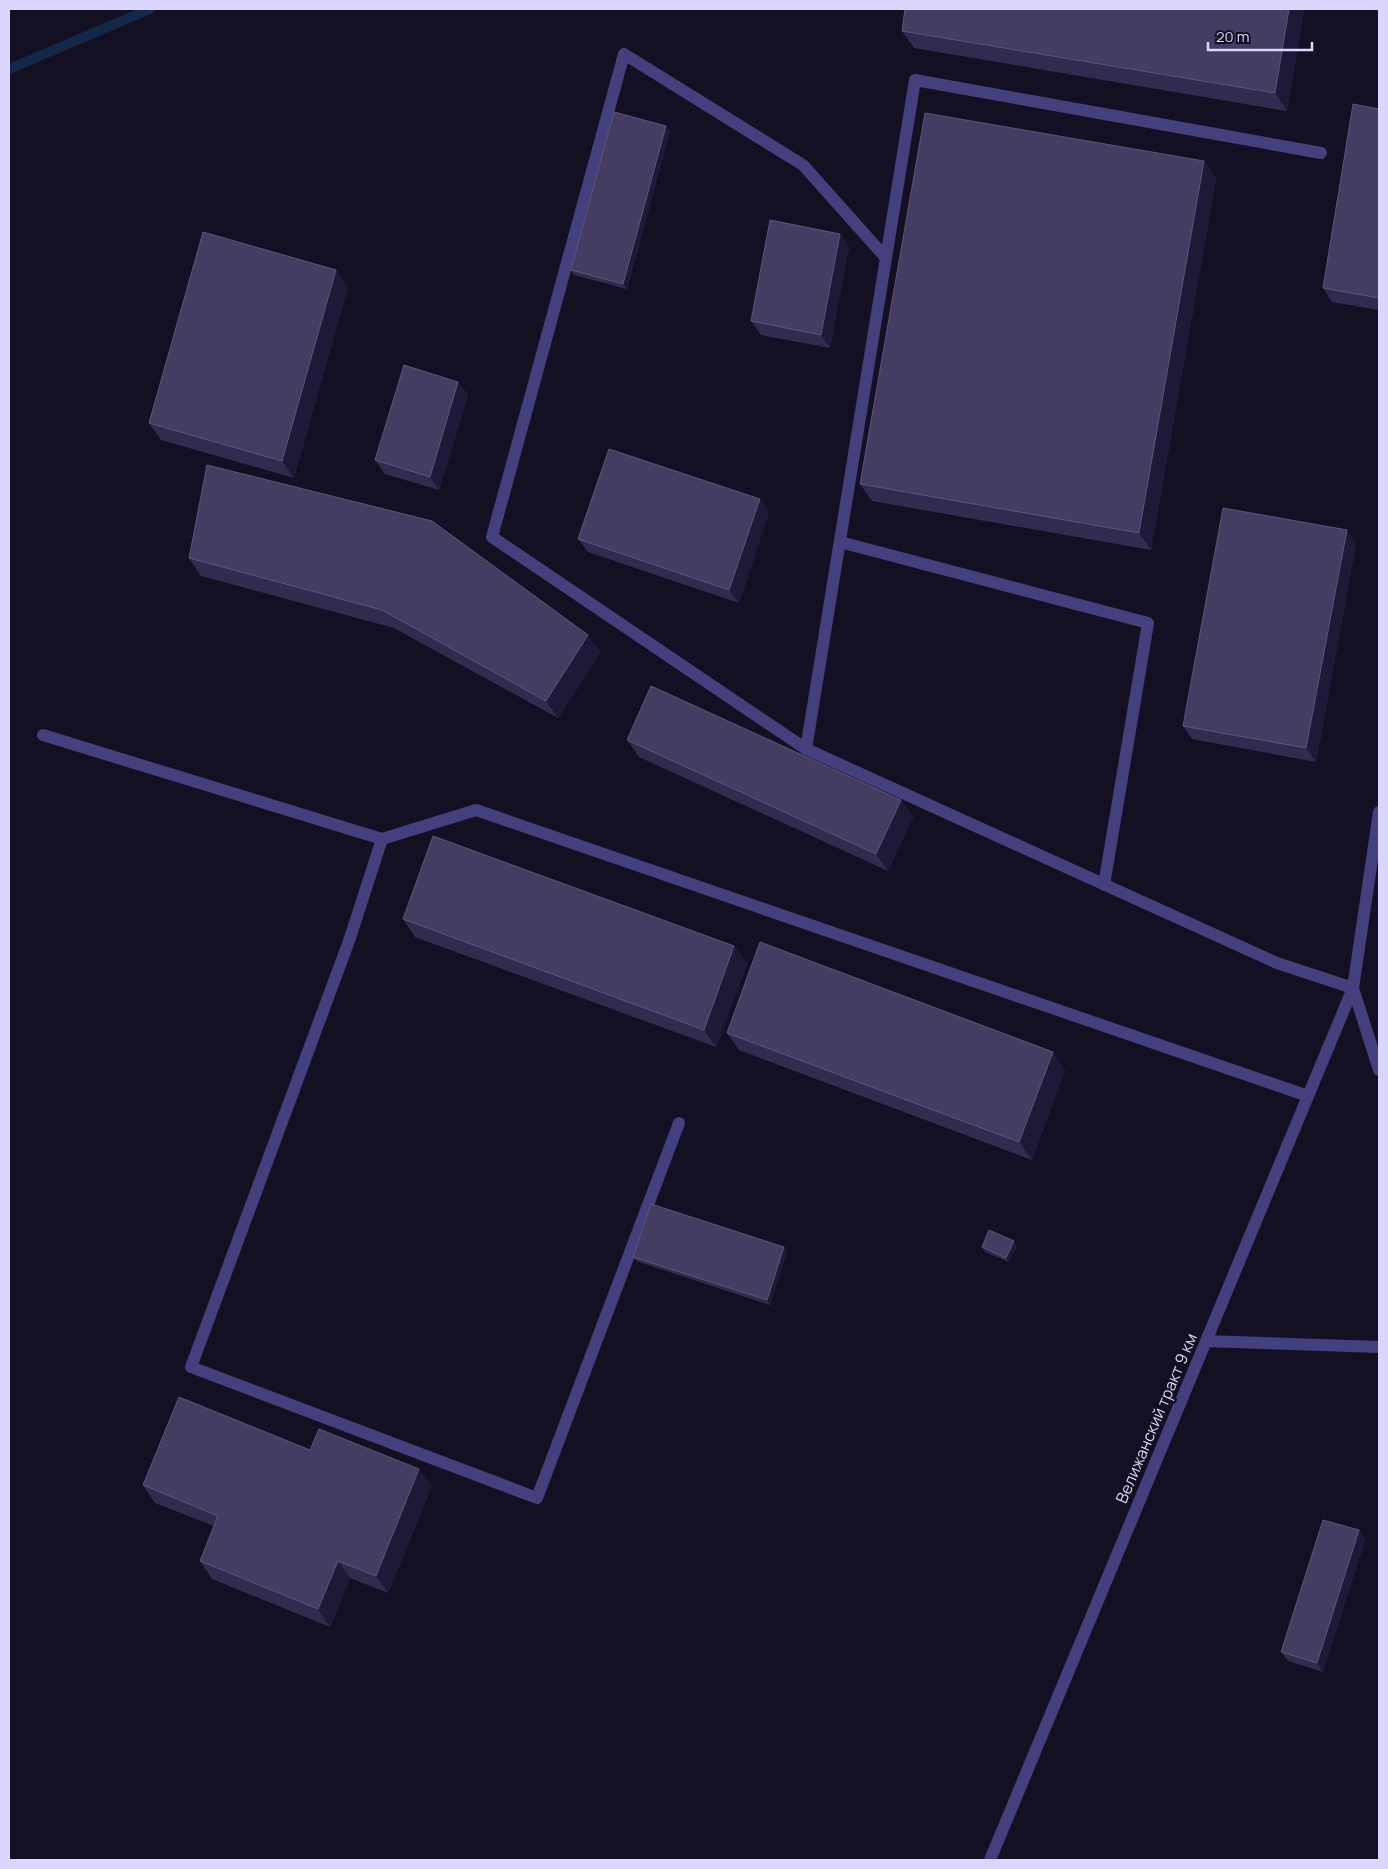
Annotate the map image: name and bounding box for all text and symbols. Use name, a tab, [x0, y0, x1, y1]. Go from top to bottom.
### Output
scale bar	[1208, 20, 1312, 52]
text: 20 m	[1216, 26, 1249, 47]
street label: Велижанский тракт 9 км	[1110, 1330, 1202, 1506]

